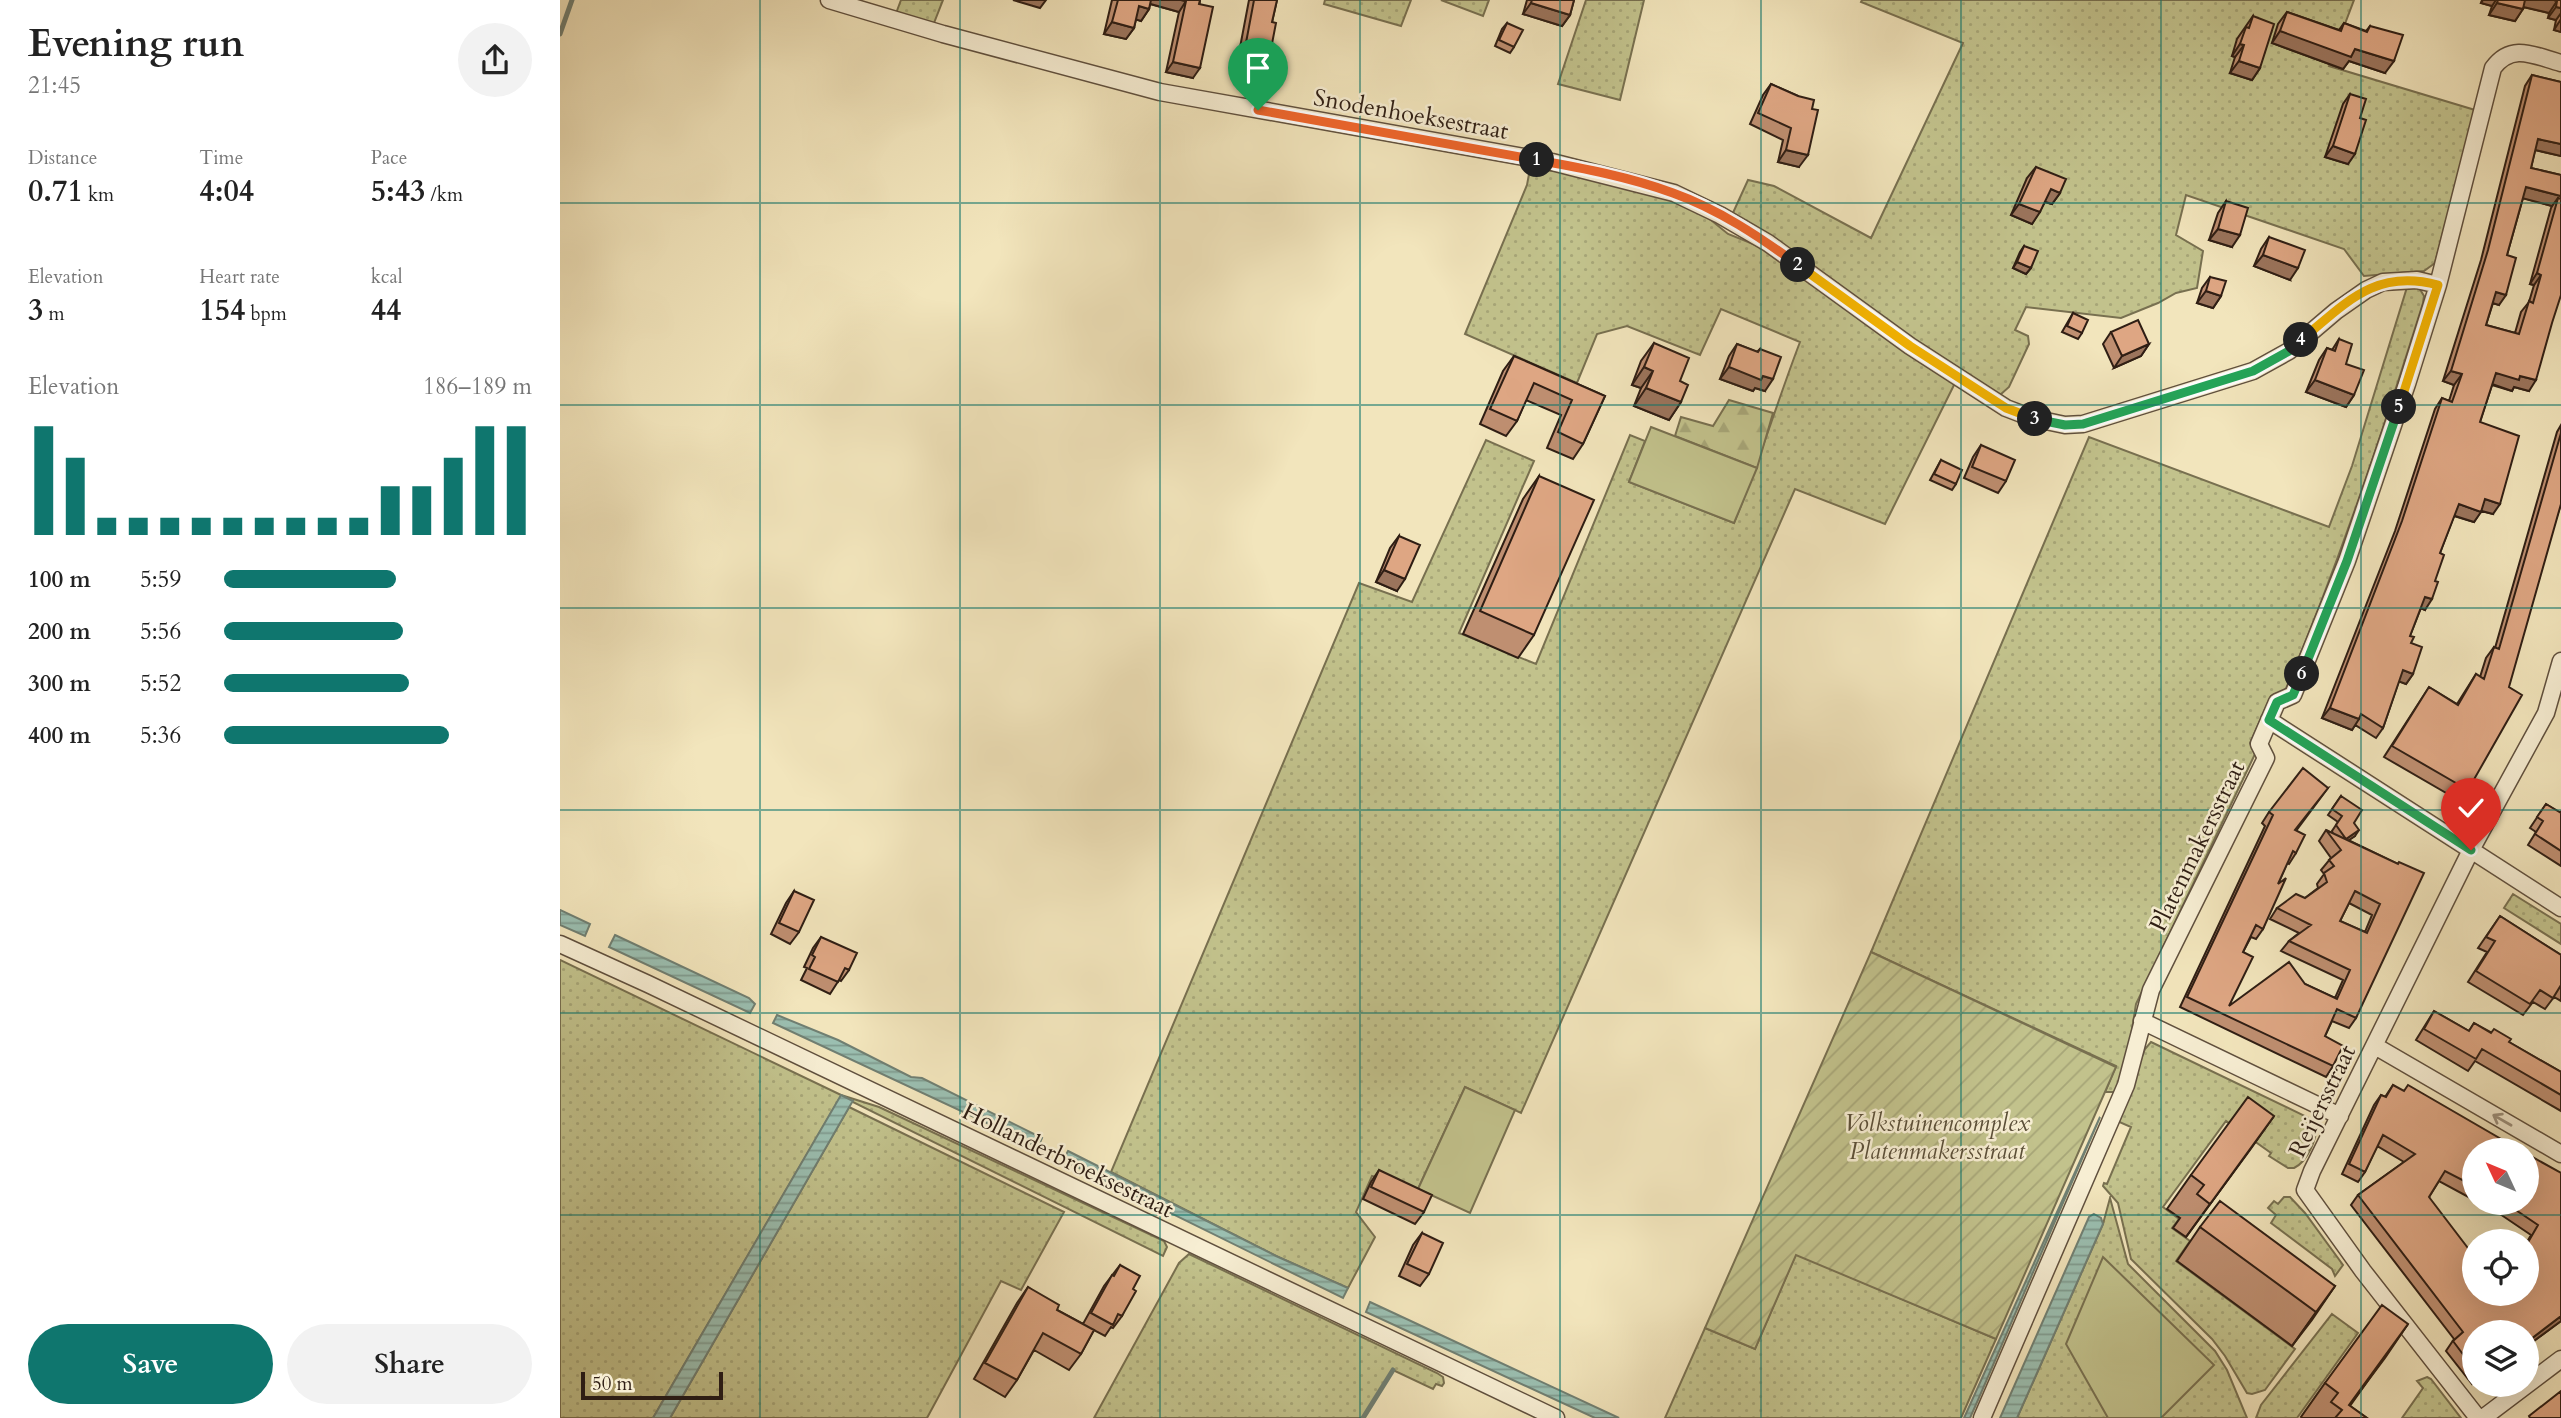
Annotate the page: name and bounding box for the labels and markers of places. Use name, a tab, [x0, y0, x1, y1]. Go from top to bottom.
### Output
pin	[1228, 38, 1288, 110]
pin: 1	[1520, 142, 1555, 178]
pin: 2	[1780, 247, 1816, 282]
pin: 4	[2284, 322, 2318, 358]
pin: 5	[2382, 390, 2416, 424]
pin: 3	[2018, 402, 2052, 436]
pin: 6	[2284, 656, 2320, 692]
pin	[2441, 778, 2501, 850]

